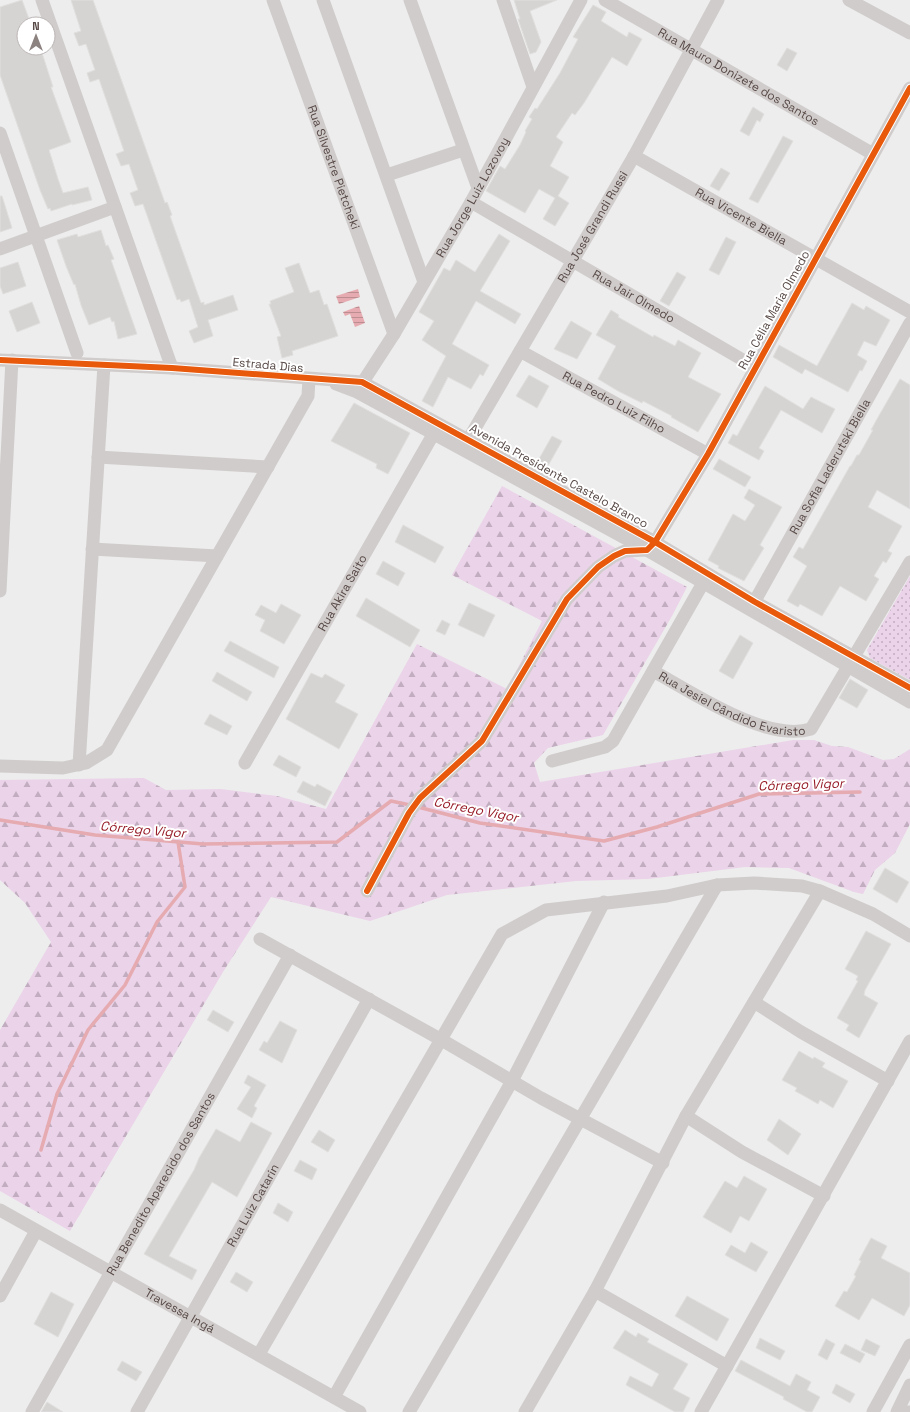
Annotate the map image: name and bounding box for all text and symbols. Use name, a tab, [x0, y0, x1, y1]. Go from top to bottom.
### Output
north arrow	[16, 16, 56, 56]
text: N	[32, 19, 40, 33]
street label: Rua Mauro Donizete dos Santos	[655, 24, 822, 129]
street label: Rua Silvestre Pietcheki	[304, 103, 364, 232]
street label: Rua Jorge Luiz Lozovoy	[432, 134, 513, 260]
street label: Rua José Grandi Russi	[554, 168, 631, 285]
street label: Rua Vicente Biella	[692, 184, 790, 249]
street label: Rua Célia Maria Olmedo	[735, 248, 813, 372]
street label: Rua Jair Olmedo	[589, 266, 678, 327]
street label: Estrada Dias	[232, 354, 304, 376]
street label: Rua Pedro Luiz Filho	[560, 368, 668, 437]
street label: Rua Sofia Laderutski Biella	[786, 396, 874, 537]
street label: Avenida Presidente Castelo Branco	[467, 420, 651, 532]
street label: Rua Akira Saito	[314, 552, 371, 634]
street label: Rua Jesiel Cândido Evaristo	[656, 668, 806, 739]
water label: Córrego Vigor	[758, 774, 846, 794]
water label: Córrego Vigor	[432, 793, 522, 826]
water label: Córrego Vigor	[100, 817, 188, 842]
street label: Rua Benedito Aparecido dos Santos	[103, 1089, 219, 1278]
street label: Rua Luiz Catarin	[223, 1161, 283, 1250]
street label: Travessa Ingá	[142, 1285, 218, 1337]

